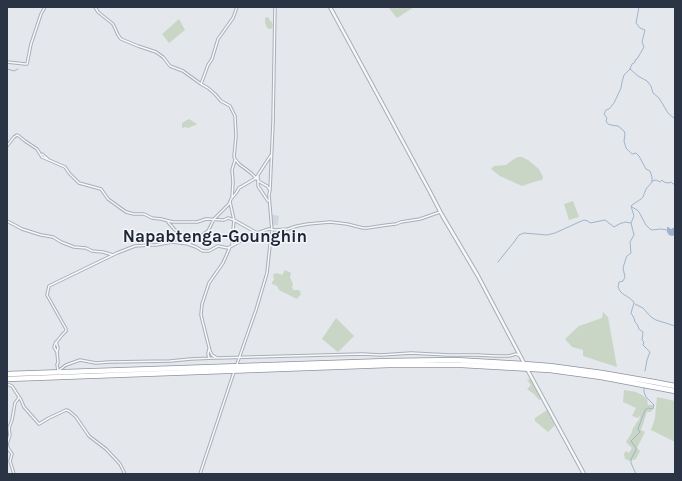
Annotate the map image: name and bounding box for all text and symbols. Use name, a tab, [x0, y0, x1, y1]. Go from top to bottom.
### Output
district label: Napabtenga-Gounghin	[123, 227, 307, 247]

